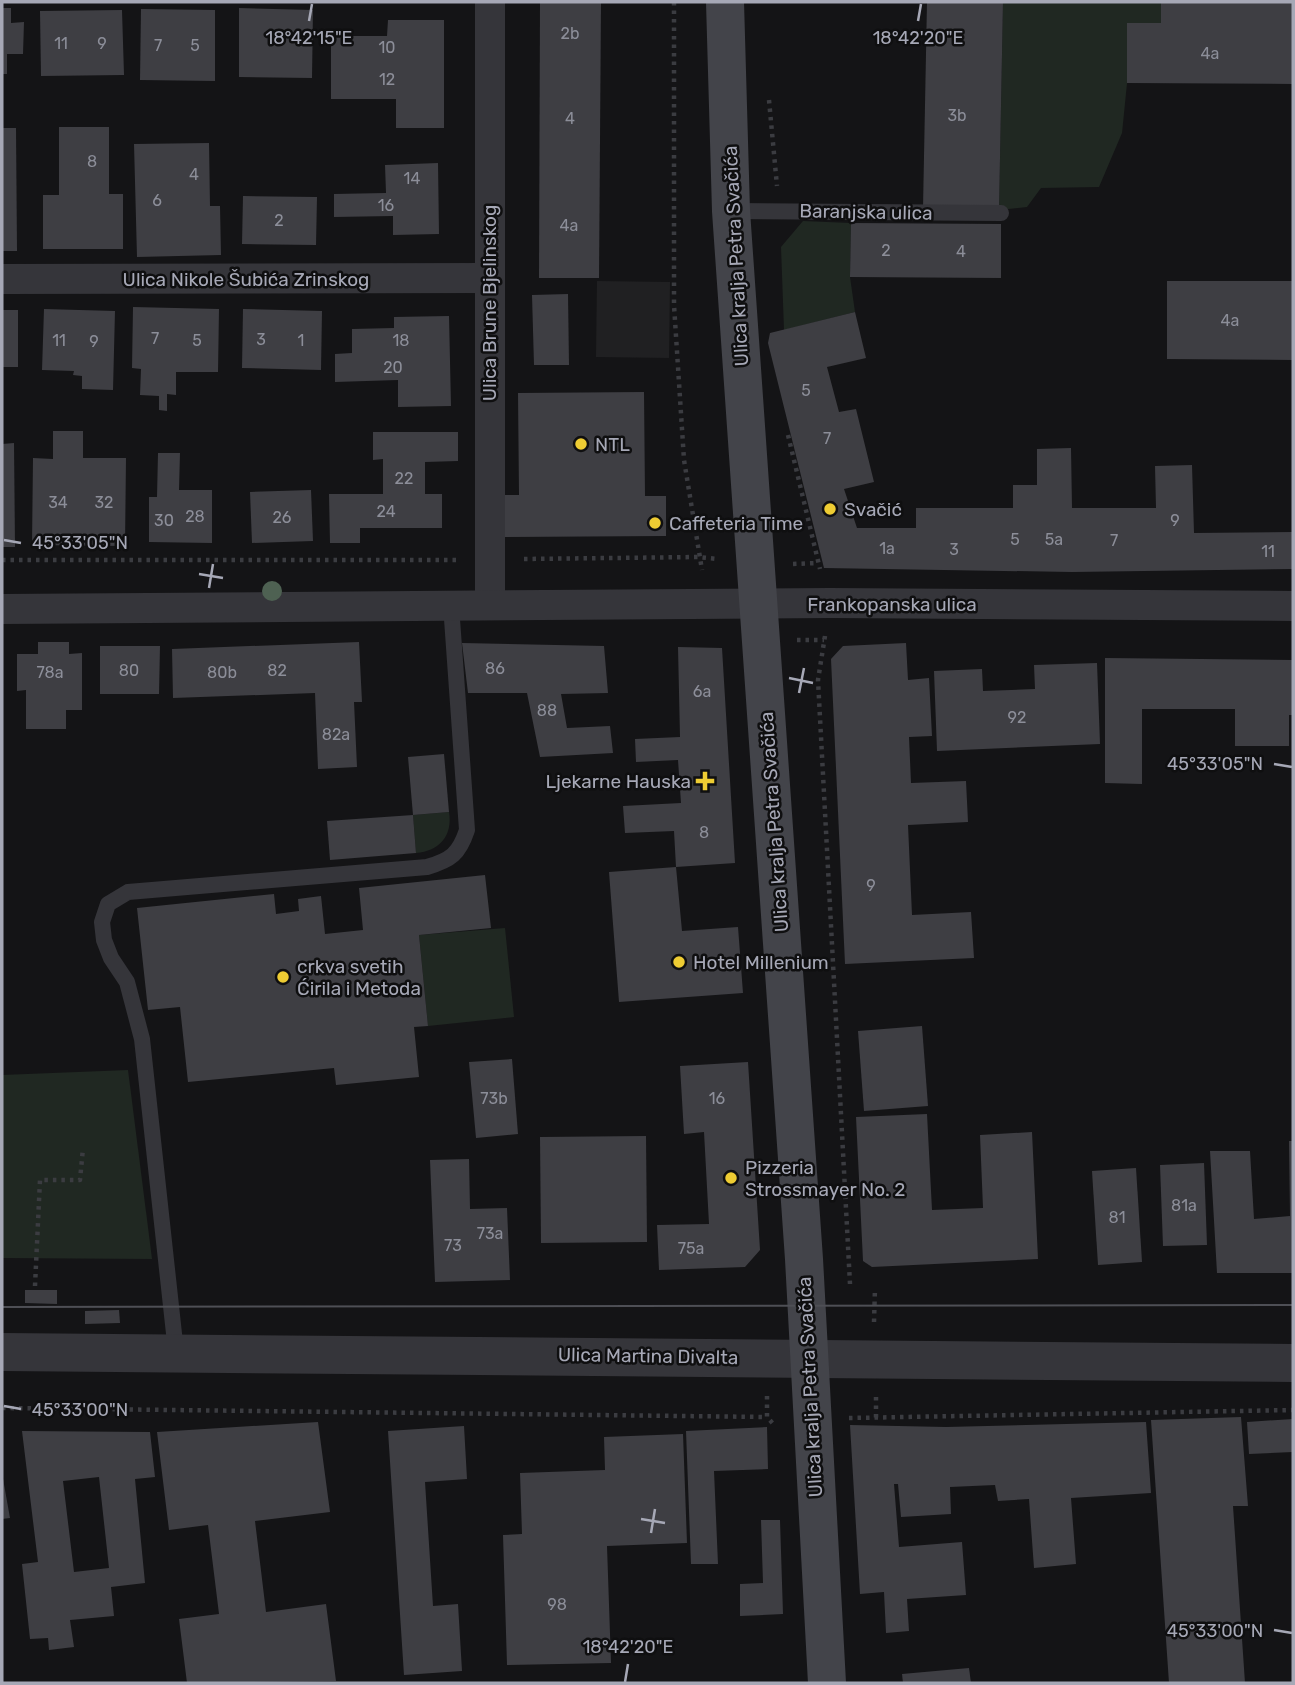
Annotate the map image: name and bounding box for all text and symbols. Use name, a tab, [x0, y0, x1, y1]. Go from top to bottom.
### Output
house number: 2b	[561, 24, 579, 43]
text: 18°42'15"E	[265, 27, 353, 49]
text: 18°42'20"E	[873, 27, 963, 49]
house number: 11	[54, 34, 68, 53]
house number: 9	[97, 34, 107, 53]
house number: 7	[154, 36, 162, 55]
house number: 5	[190, 36, 200, 55]
house number: 10	[378, 38, 396, 57]
house number: 4a	[1201, 44, 1219, 63]
house number: 12	[379, 70, 395, 89]
house number: 3b	[947, 106, 967, 125]
house number: 4	[565, 109, 575, 128]
street label: Ulica kralja Petra Svačića	[719, 145, 753, 367]
house number: 8	[87, 152, 97, 171]
house number: 4	[189, 165, 199, 184]
house number: 14	[404, 169, 420, 188]
house number: 6	[152, 191, 162, 210]
house number: 16	[378, 196, 395, 215]
street label: Baranjska ulica	[799, 199, 933, 225]
street label: Ulica Brune Bjelinskog	[478, 205, 501, 401]
house number: 2	[274, 211, 284, 230]
house number: 4a	[560, 216, 578, 235]
house number: 2	[881, 241, 891, 260]
house number: 4	[956, 242, 966, 261]
street label: Ulica Nikole Šubića Zrinskog	[123, 268, 369, 291]
house number: 4a	[1221, 311, 1239, 330]
house number: 7	[151, 329, 159, 348]
house number: 3	[256, 330, 266, 349]
house number: 11	[52, 331, 66, 350]
house number: 5	[192, 331, 202, 350]
house number: 1	[298, 331, 304, 350]
house number: 18	[392, 331, 410, 350]
house number: 9	[89, 332, 99, 351]
house number: 20	[383, 358, 403, 377]
house number: 5	[801, 381, 811, 400]
house number: 7	[823, 429, 831, 448]
place label: NTL	[595, 433, 630, 456]
marker: NTL	[573, 436, 589, 452]
house number: 22	[395, 469, 413, 488]
house number: 34	[48, 493, 68, 512]
house number: 32	[94, 493, 114, 512]
place label: Svačić	[844, 498, 902, 521]
marker: Svačić	[822, 501, 838, 517]
house number: 24	[376, 502, 396, 521]
house number: 28	[185, 507, 205, 526]
house number: 26	[272, 508, 292, 527]
house number: 30	[154, 511, 174, 530]
house number: 9	[1170, 511, 1180, 530]
place label: Caffeteria Time	[669, 512, 803, 535]
marker: Caffeteria Time	[647, 515, 663, 531]
house number: 5	[1010, 530, 1020, 549]
house number: 5a	[1045, 530, 1063, 549]
house number: 7	[1110, 531, 1118, 550]
text: 45°33'05"N	[32, 532, 128, 554]
house number: 1a	[879, 539, 895, 558]
house number: 3	[949, 540, 959, 559]
house number: 11	[1261, 542, 1275, 561]
street label: Frankopanska ulica	[807, 593, 977, 616]
house number: 86	[485, 659, 505, 678]
house number: 80	[119, 661, 139, 680]
house number: 82	[267, 661, 287, 680]
house number: 78a	[36, 663, 64, 682]
house number: 80b	[207, 663, 237, 682]
house number: 6a	[693, 682, 711, 701]
house number: 88	[537, 701, 557, 720]
house number: 92	[1008, 708, 1026, 727]
street label: Ulica kralja Petra Svačića	[755, 711, 793, 933]
house number: 82a	[322, 725, 350, 744]
text: 45°33'05"N	[1167, 753, 1263, 775]
place label: Ljekarne Hauska	[545, 770, 691, 793]
marker: Ljekarne Hauska	[697, 773, 713, 789]
house number: 8	[699, 823, 709, 842]
house number: 9	[866, 876, 876, 895]
place label: Hotel Millenium	[693, 951, 829, 974]
marker: Hotel Millenium	[671, 954, 687, 970]
place label: crkva svetih Ćirila i Metoda	[297, 955, 421, 1000]
marker: crkva svetih Ćirila i Metoda	[275, 969, 291, 985]
house number: 73b	[480, 1089, 508, 1108]
house number: 16	[709, 1089, 726, 1108]
place label: Pizzeria Strossmayer No. 2	[745, 1156, 905, 1201]
marker: Pizzeria Strossmayer No. 2	[723, 1170, 739, 1186]
house number: 81a	[1171, 1196, 1197, 1215]
house number: 81	[1108, 1208, 1126, 1227]
house number: 73a	[477, 1224, 503, 1243]
house number: 73	[444, 1236, 462, 1255]
house number: 75a	[678, 1239, 704, 1258]
street label: Ulica kralja Petra Svačića	[793, 1276, 827, 1498]
street label: Ulica Martina Divalta	[558, 1343, 738, 1369]
text: 45°33'00"N	[32, 1399, 128, 1421]
house number: 98	[547, 1595, 567, 1614]
text: 45°33'00"N	[1167, 1620, 1263, 1642]
text: 18°42'20"E	[583, 1636, 673, 1658]

